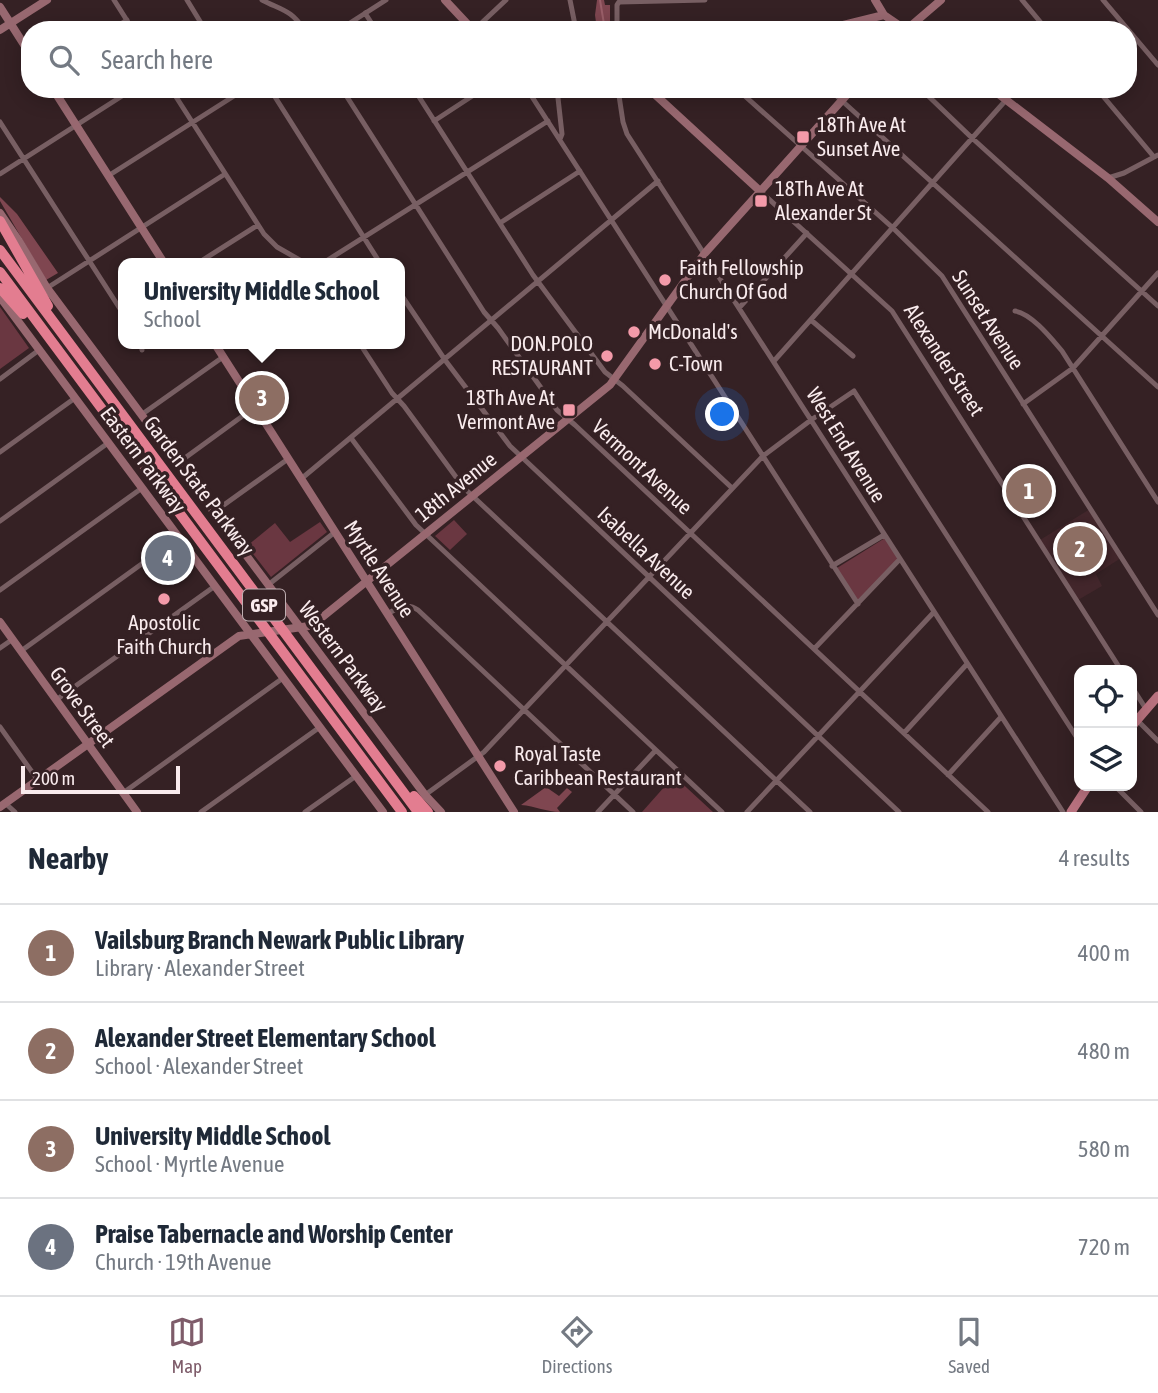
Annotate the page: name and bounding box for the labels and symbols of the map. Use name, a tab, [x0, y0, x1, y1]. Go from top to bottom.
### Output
place label: 18Th Ave At Sunset Ave	[817, 112, 906, 160]
marker: 18Th Ave At Sunset Ave	[795, 129, 811, 145]
place label: 18Th Ave At Alexander St	[775, 176, 872, 224]
marker: 18Th Ave At Alexander St	[753, 193, 769, 209]
place label: Faith Fellowship Church Of God	[679, 255, 804, 303]
street label: Sunset Avenue	[948, 265, 1030, 373]
marker: Faith Fellowship Church Of God	[657, 272, 673, 288]
street label: Alexander Street	[900, 299, 990, 420]
place label: McDonald's	[648, 319, 738, 343]
marker: McDonald's	[626, 324, 642, 340]
place label: DON.POLO RESTAURANT	[491, 331, 593, 379]
marker: DON.POLO RESTAURANT	[599, 348, 615, 364]
place label: C-Town	[669, 351, 723, 375]
marker: C-Town	[647, 356, 663, 372]
pin: 3	[239, 372, 285, 424]
street label: West End Avenue	[802, 383, 892, 506]
place label: 18Th Ave At Vermont Ave	[457, 385, 555, 433]
your location	[705, 397, 739, 431]
street label: Eastern Parkway	[96, 402, 192, 517]
marker: 18Th Ave At Vermont Ave	[561, 402, 577, 418]
street label: Garden State Parkway	[140, 411, 260, 560]
street label: Vermont Avenue	[588, 414, 698, 519]
street label: 18th Avenue	[410, 446, 501, 526]
pin: 1	[1006, 465, 1052, 517]
street label: Isabella Avenue	[593, 501, 700, 603]
street label: Myrtle Avenue	[340, 516, 420, 621]
pin: 2	[1057, 523, 1103, 575]
pin: 4	[145, 532, 191, 584]
road number: GSP	[243, 590, 285, 620]
marker: Apostolic Faith Church	[156, 591, 172, 607]
street label: Western Parkway	[294, 596, 393, 717]
place label: Apostolic Faith Church	[116, 610, 212, 658]
street label: Grove Street	[45, 661, 120, 751]
place label: Royal Taste Caribbean Restaurant	[514, 741, 682, 789]
marker: Royal Taste Caribbean Restaurant	[492, 758, 508, 774]
scale bar	[21, 763, 180, 795]

